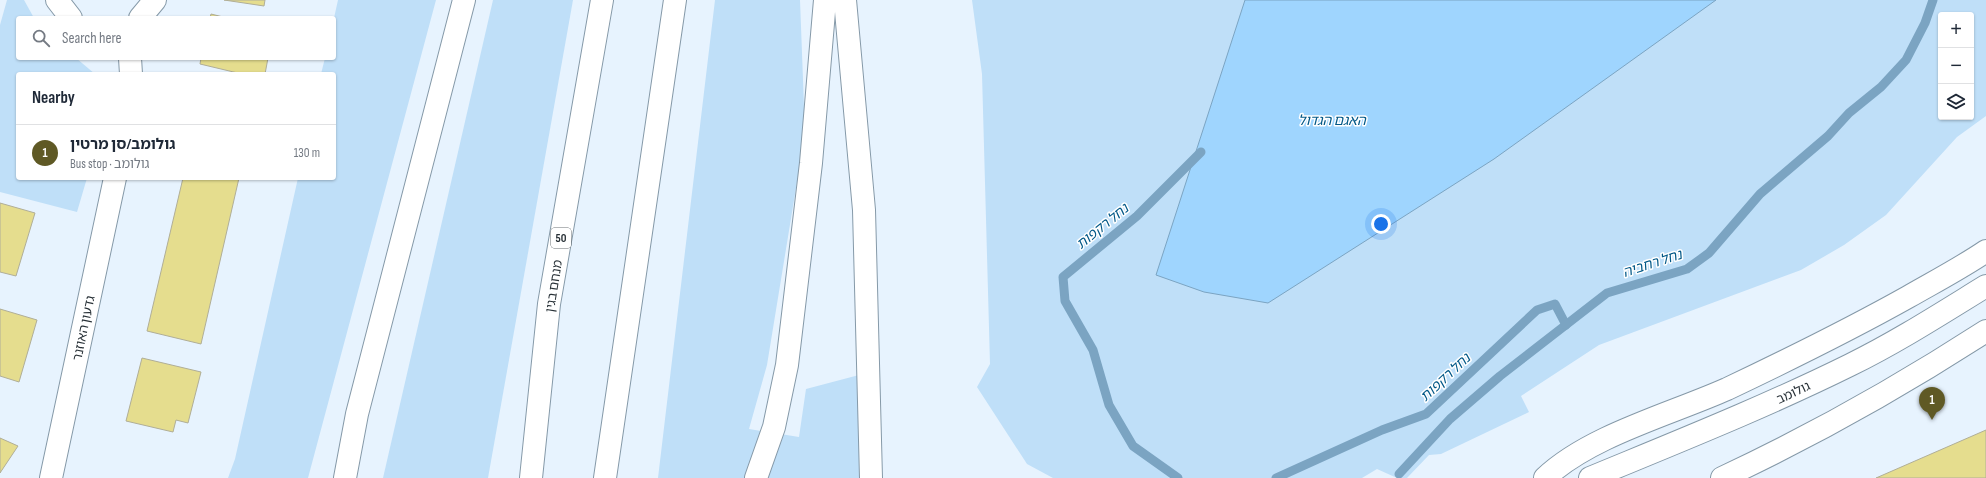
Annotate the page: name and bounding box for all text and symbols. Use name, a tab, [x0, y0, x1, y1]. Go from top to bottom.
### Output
map controls	[1938, 12, 1974, 120]
button: +	[1938, 12, 1974, 48]
search box	[16, 16, 336, 60]
icon: search	[30, 27, 52, 49]
text: Search here	[62, 29, 122, 48]
button: −	[1938, 48, 1974, 84]
button: layers	[1938, 84, 1974, 120]
text: Nearby	[32, 88, 75, 108]
water label: האגם הגדול	[1298, 112, 1367, 129]
text: גולומב/סן מרטין	[70, 135, 175, 154]
text: 1	[42, 145, 48, 161]
text: 130 m	[294, 145, 320, 161]
text: Bus stop · גולומב	[70, 156, 149, 172]
water label: נחל רקפות	[1073, 199, 1133, 253]
your location	[1371, 214, 1391, 234]
road number: 50	[551, 228, 571, 248]
water label: נחל רחביה	[1620, 245, 1686, 281]
street label: מנחם בגין	[542, 258, 566, 314]
street label: גדעון האוזנר	[69, 294, 99, 362]
water label: נחל רקפות	[1417, 349, 1475, 405]
street label: גולומב	[1774, 378, 1813, 408]
pin: 1	[1919, 387, 1945, 420]

